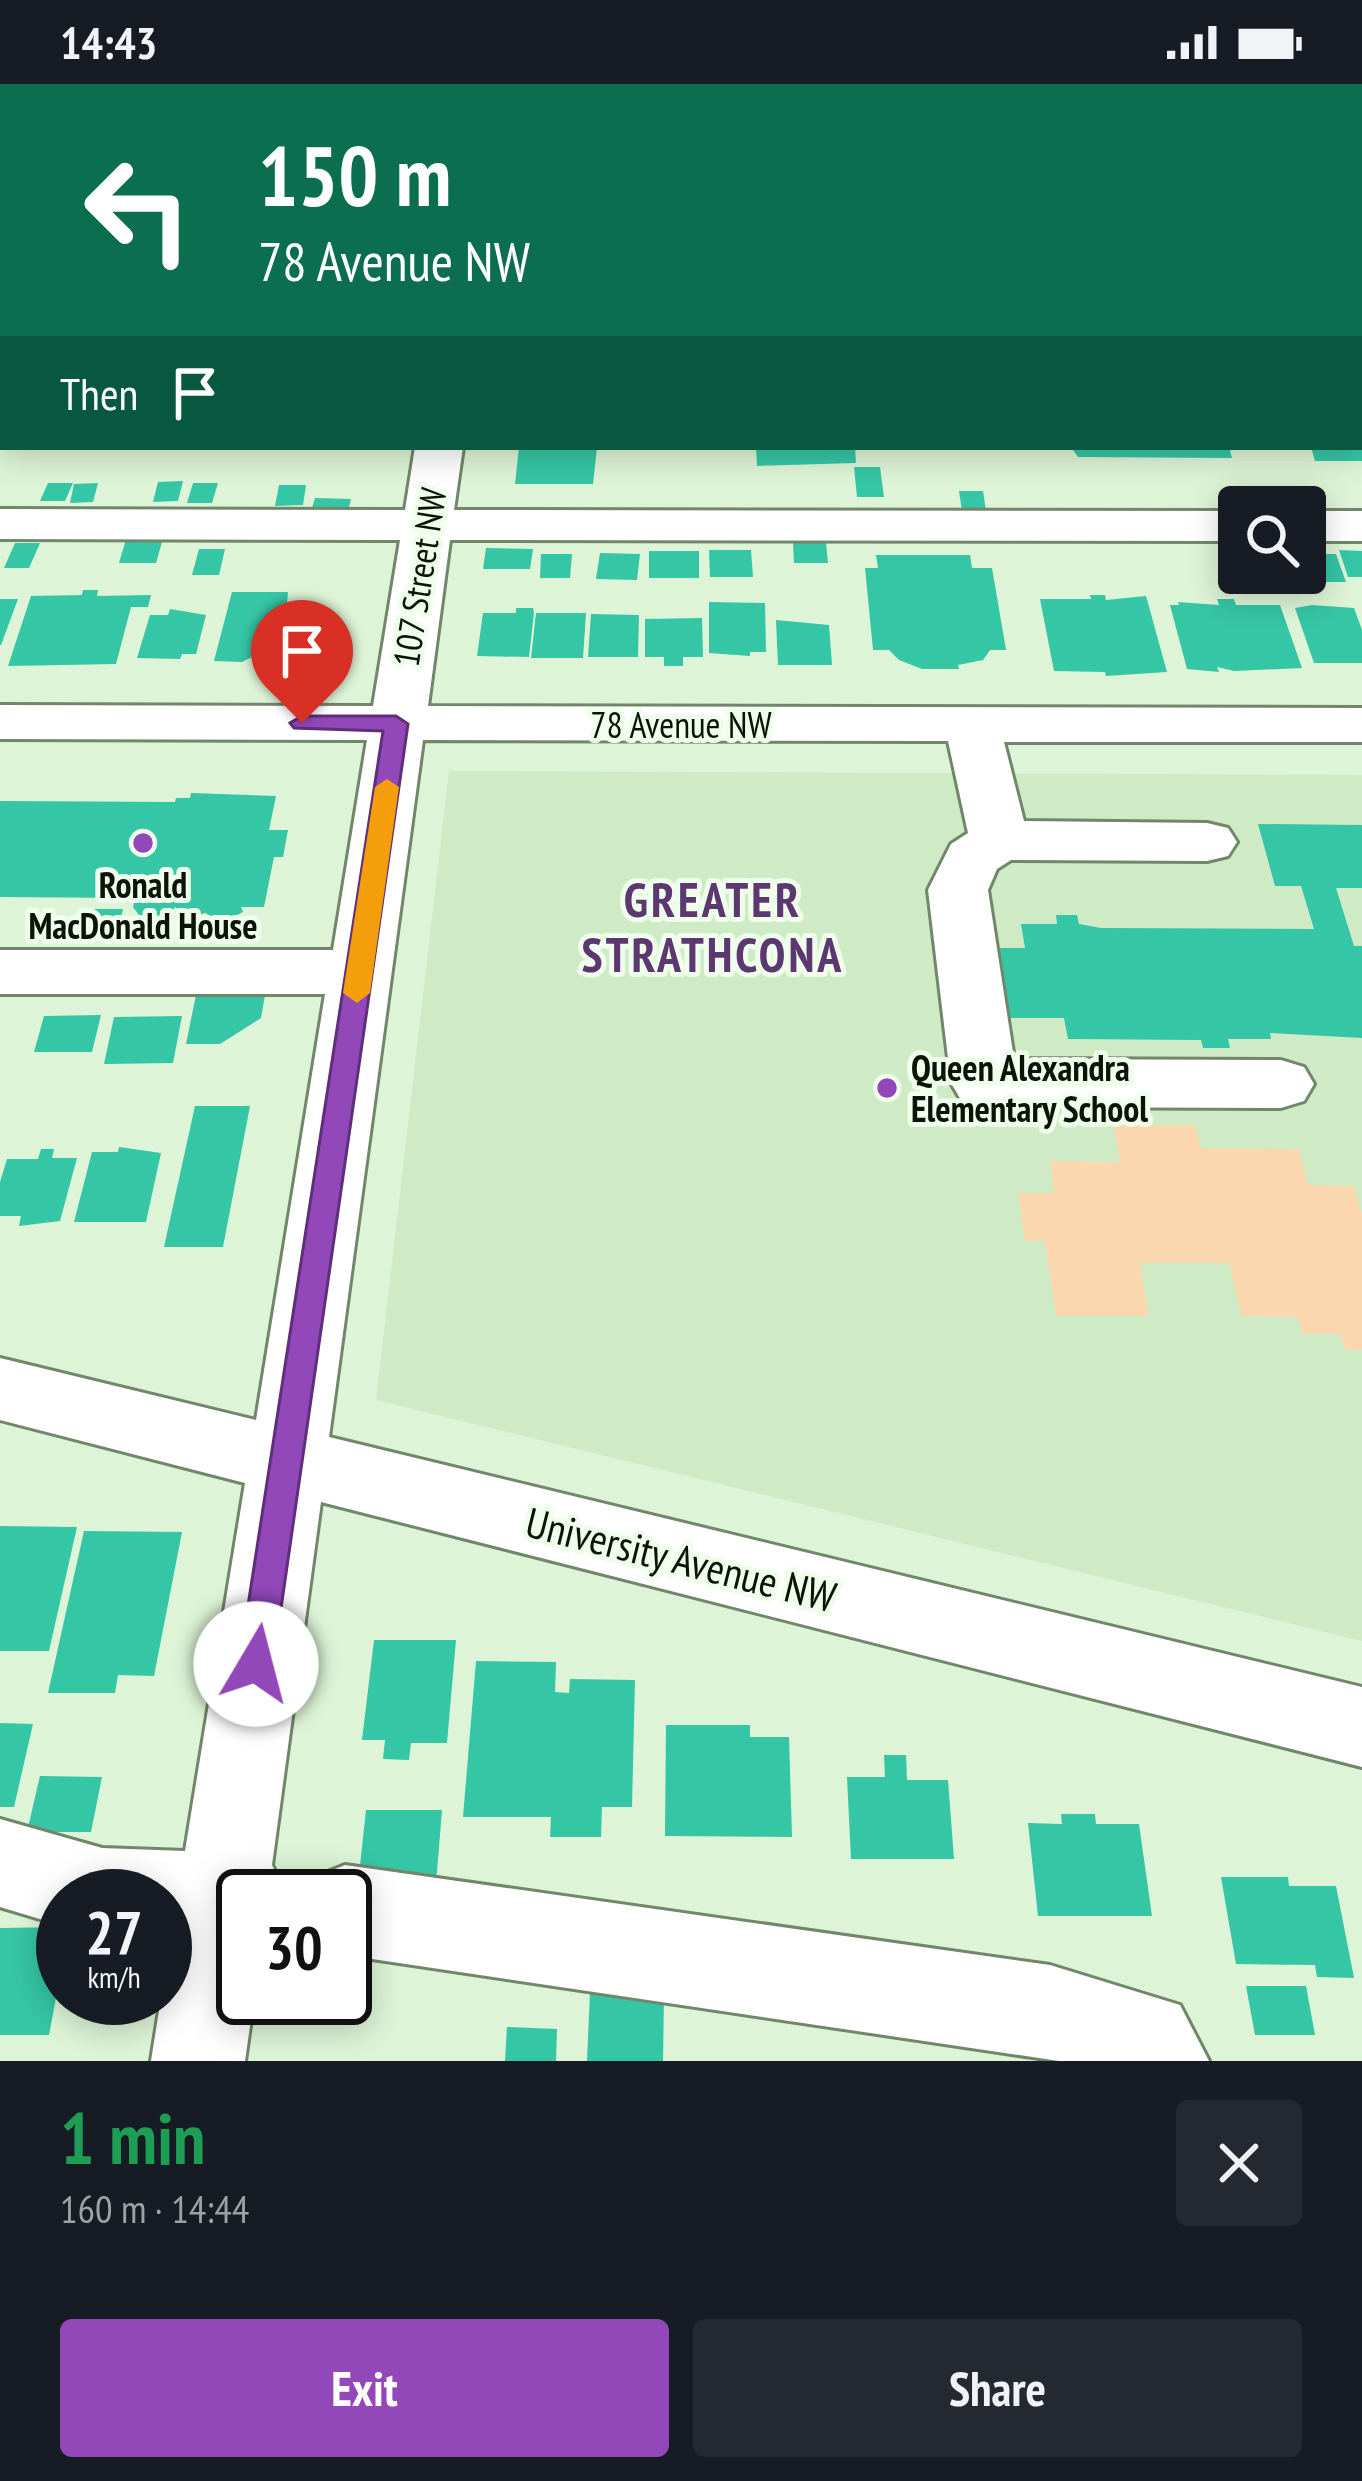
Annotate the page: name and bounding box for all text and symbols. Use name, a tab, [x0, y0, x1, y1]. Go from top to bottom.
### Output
text: 14:43	[60, 13, 157, 71]
text: 150 m	[258, 120, 451, 229]
icon: left	[60, 132, 216, 288]
text: 78 Avenue NW	[258, 226, 530, 296]
icon: arrive	[162, 360, 228, 426]
text: Then	[60, 364, 138, 422]
street label: 107 Street NW	[382, 484, 456, 670]
map controls	[1218, 486, 1326, 594]
button: search	[1218, 486, 1326, 594]
pin	[251, 600, 353, 723]
icon: arrive	[269, 618, 335, 684]
street label: 78 Avenue NW	[590, 701, 772, 748]
marker: Ronald MacDonald House	[130, 830, 156, 856]
place label: Ronald MacDonald House	[28, 861, 258, 949]
district label: GREATER STRATHCONA	[582, 868, 844, 985]
place label: Queen Alexandra Elementary School	[911, 1044, 1148, 1132]
marker: Queen Alexandra Elementary School	[874, 1075, 900, 1101]
street label: University Avenue NW	[520, 1494, 842, 1624]
position arrow	[193, 1601, 319, 1727]
speed limit sign: 30	[216, 1869, 372, 2025]
text: 27	[85, 1893, 143, 1971]
text: km/h	[87, 1957, 141, 1996]
text: 1 min	[60, 2091, 205, 2184]
button: close	[1176, 2100, 1302, 2226]
text: 160 m · 14:44	[60, 2183, 249, 2234]
button: Exit	[60, 2319, 669, 2457]
button: Share	[693, 2319, 1302, 2457]

